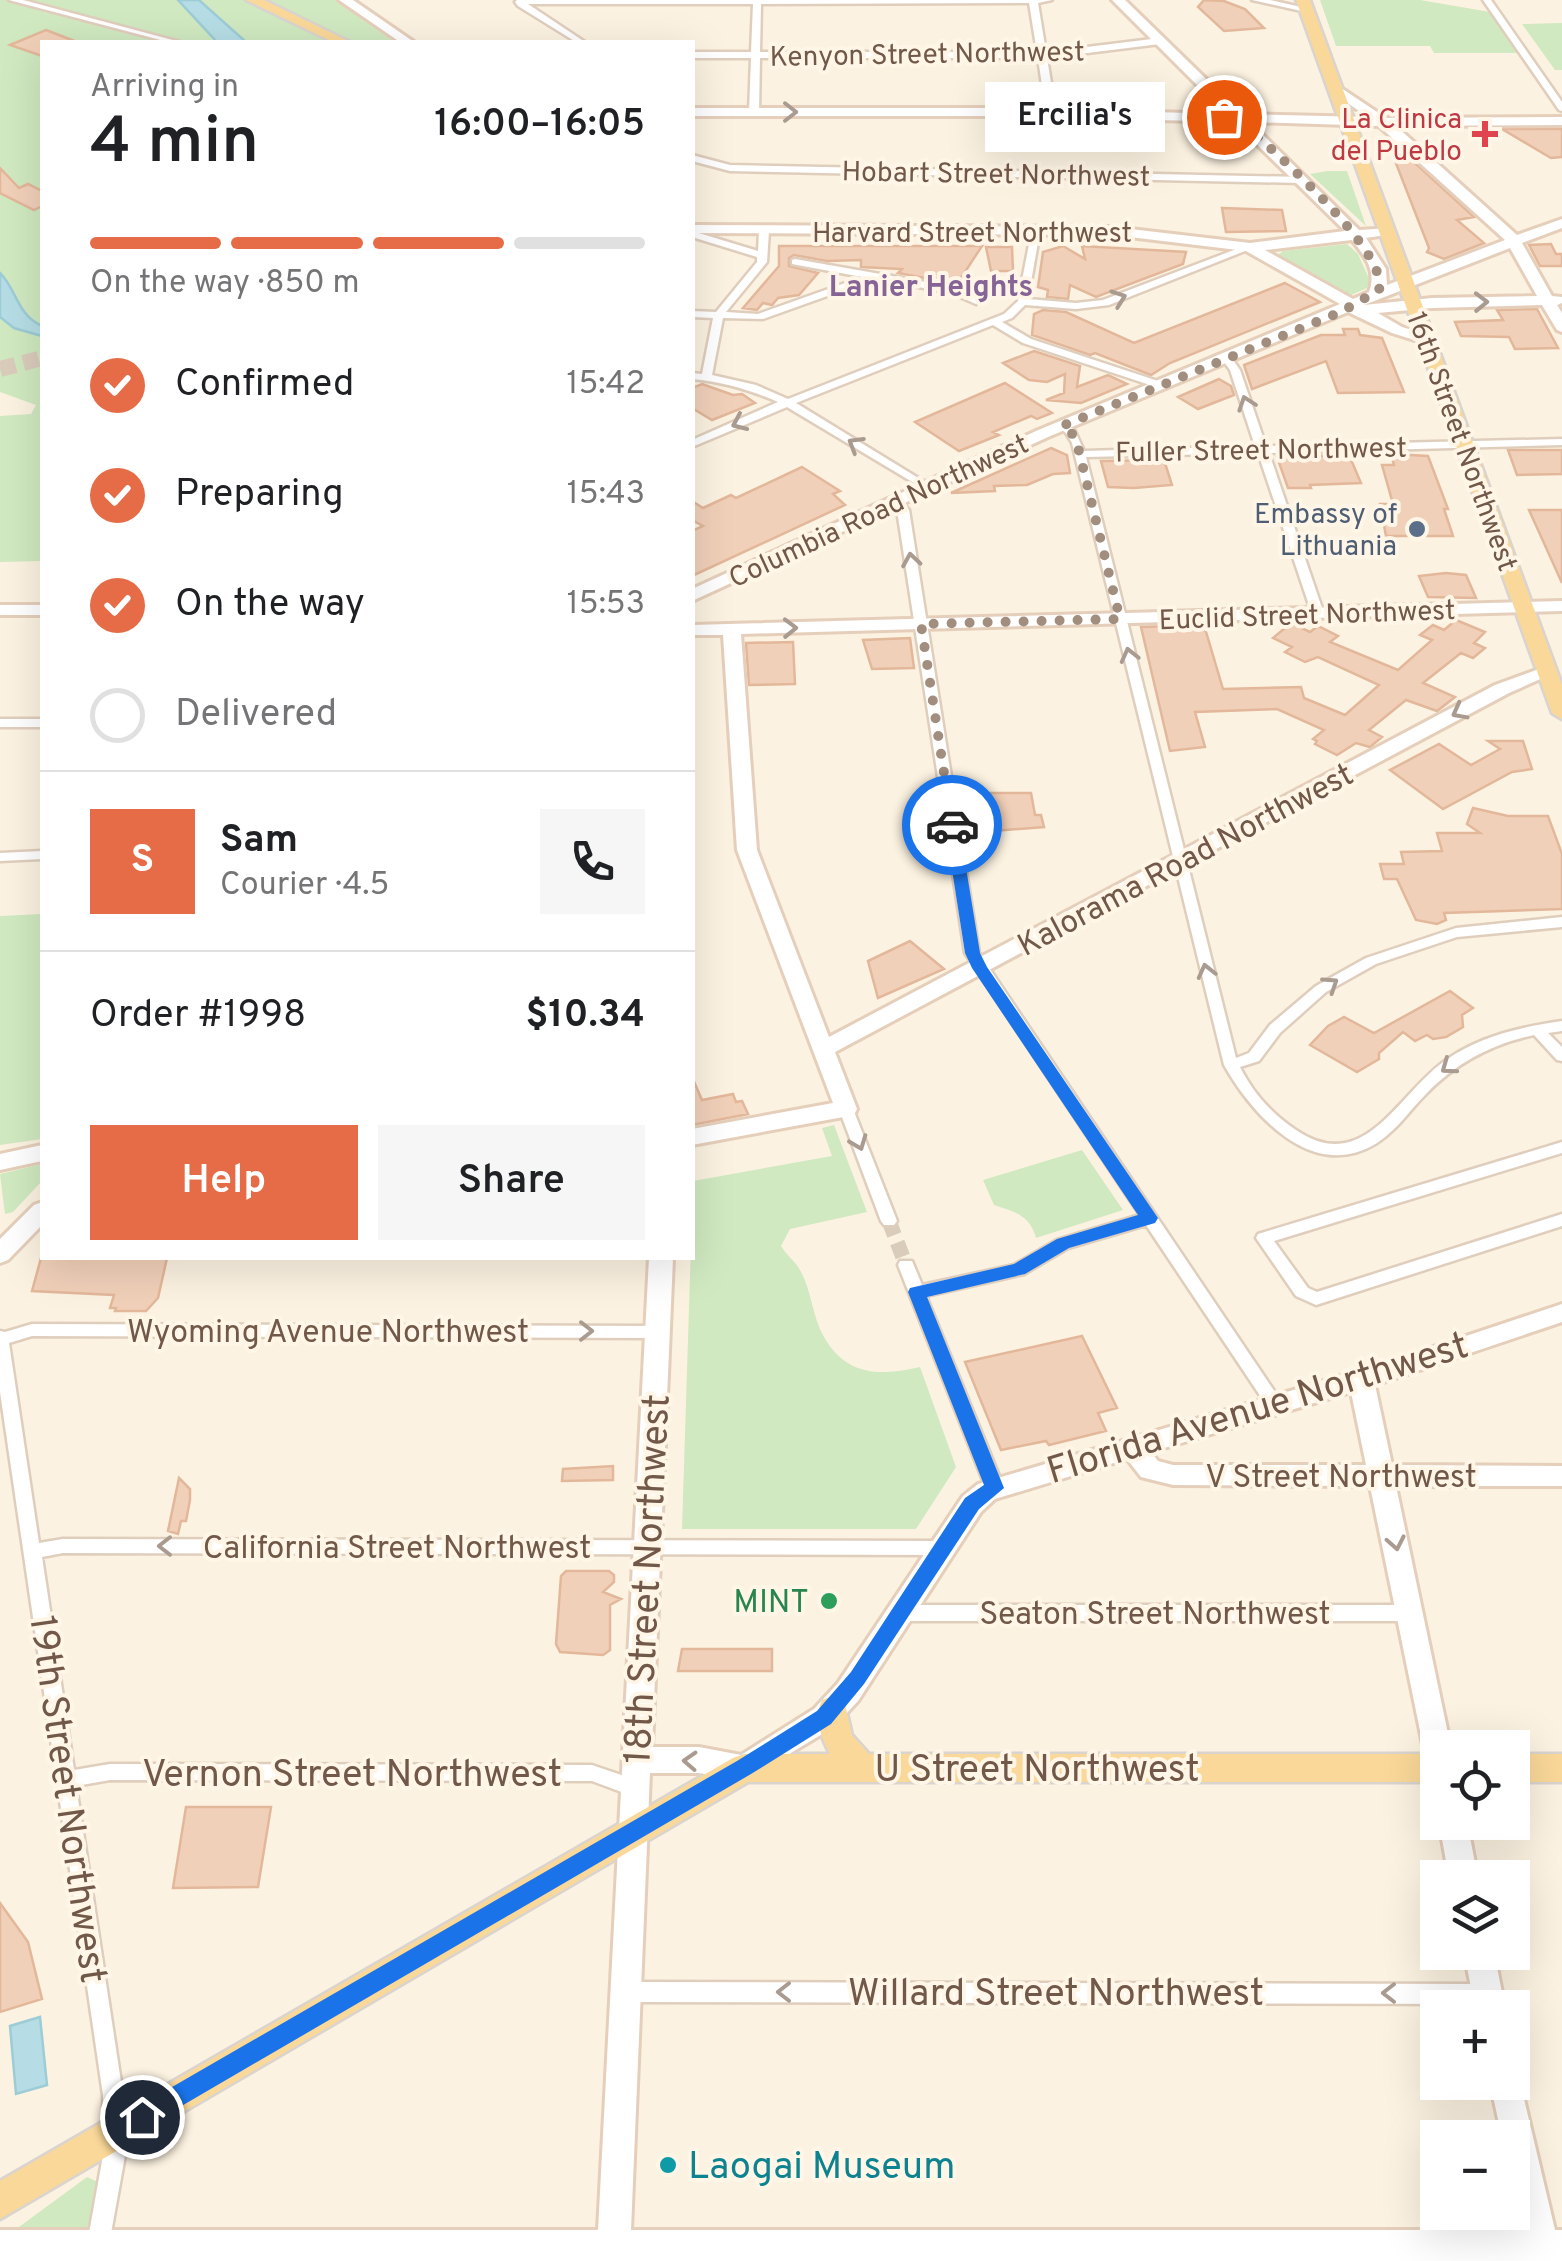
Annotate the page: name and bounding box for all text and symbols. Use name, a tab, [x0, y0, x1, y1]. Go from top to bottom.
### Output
street label: Kenyon Street Northwest	[769, 35, 1085, 77]
text: Arriving in	[90, 68, 239, 108]
pin	[1182, 75, 1267, 160]
callout: Ercilia's	[984, 82, 1164, 152]
icon: bag	[1197, 90, 1252, 145]
text: Ercilia's	[1017, 97, 1133, 137]
text: 16:00–16:05	[434, 101, 645, 150]
one-way arrow	[782, 101, 798, 123]
place label: La Clinica del Pueblo	[1331, 103, 1462, 171]
text: 4 min	[90, 104, 259, 186]
marker: La Clinica del Pueblo	[1472, 121, 1498, 147]
street label: Hobart Street Northwest	[841, 155, 1151, 197]
street label: Harvard Street Northwest	[812, 217, 1132, 253]
text: On the way · 850 m	[90, 264, 360, 304]
district label: Lanier Heights	[829, 270, 1033, 307]
one-way arrow	[1110, 289, 1127, 310]
one-way arrow	[1474, 291, 1489, 313]
street label: 16th Street Northwest	[1397, 307, 1524, 577]
icon: check	[90, 358, 145, 413]
text: Confirmed	[175, 361, 354, 410]
text: 15:42	[567, 365, 645, 405]
one-way arrow	[1237, 396, 1258, 413]
one-way arrow	[731, 411, 749, 431]
street label: Columbia Road Northwest	[724, 427, 1035, 598]
street label: Fuller Street Northwest	[1115, 431, 1407, 473]
one-way arrow	[848, 438, 866, 457]
icon: check	[90, 468, 145, 523]
text: Preparing	[175, 471, 344, 520]
text: 15:43	[567, 475, 645, 515]
place label: Embassy of Lithuania	[1254, 498, 1397, 566]
marker: Embassy of Lithuania	[1406, 518, 1428, 540]
one-way arrow	[901, 552, 922, 569]
icon: check	[90, 578, 145, 633]
text: On the way	[175, 581, 365, 630]
text: 15:53	[567, 585, 645, 625]
street label: Euclid Street Northwest	[1158, 594, 1456, 640]
one-way arrow	[782, 617, 798, 638]
one-way arrow	[1120, 647, 1141, 664]
text: Delivered	[175, 691, 337, 740]
one-way arrow	[1451, 700, 1469, 719]
street label: Kalorama Road Northwest	[1012, 756, 1361, 967]
courier	[902, 775, 1002, 875]
icon: car	[925, 798, 980, 853]
button: phone	[540, 809, 645, 914]
text: Sam	[220, 817, 298, 866]
text: S	[131, 837, 154, 886]
text: Courier · 4.5	[220, 866, 389, 906]
one-way arrow	[1197, 963, 1218, 980]
one-way arrow	[1320, 977, 1338, 996]
text: Order #1998	[90, 992, 306, 1041]
text: $10.34	[525, 992, 645, 1041]
one-way arrow	[1441, 1055, 1459, 1072]
button: Help	[90, 1125, 358, 1240]
button: Share	[378, 1125, 645, 1240]
one-way arrow	[847, 1133, 867, 1151]
street label: Wyoming Avenue Northwest	[127, 1314, 529, 1354]
one-way arrow	[580, 1320, 595, 1342]
street label: Florida Avenue Northwest	[1041, 1323, 1475, 1498]
street label: 18th Street Northwest	[615, 1393, 684, 1766]
street label: V Street Northwest	[1205, 1459, 1477, 1499]
street label: California Street Northwest	[203, 1530, 591, 1570]
one-way arrow	[1384, 1534, 1405, 1551]
one-way arrow	[156, 1535, 172, 1557]
place label: MINT	[733, 1584, 809, 1624]
marker: MINT	[818, 1590, 840, 1612]
street label: Seaton Street Northwest	[979, 1596, 1331, 1636]
street label: 19th Street Northwest	[15, 1612, 116, 1987]
map controls	[1420, 1730, 1530, 2230]
button: locate	[1420, 1730, 1530, 1840]
street label: U Street Northwest	[874, 1747, 1200, 1796]
one-way arrow	[682, 1751, 698, 1772]
street label: Vernon Street Northwest	[142, 1752, 562, 1801]
button: layers	[1420, 1860, 1530, 1970]
street label: Willard Street Northwest	[848, 1971, 1264, 2020]
one-way arrow	[775, 1981, 790, 2003]
one-way arrow	[1380, 1982, 1396, 2004]
button: +	[1420, 1990, 1530, 2100]
pin	[100, 2075, 185, 2160]
icon: home	[115, 2090, 170, 2145]
button: −	[1420, 2120, 1530, 2230]
place label: Laogai Museum	[688, 2144, 956, 2193]
marker: Laogai Museum	[657, 2154, 679, 2176]

